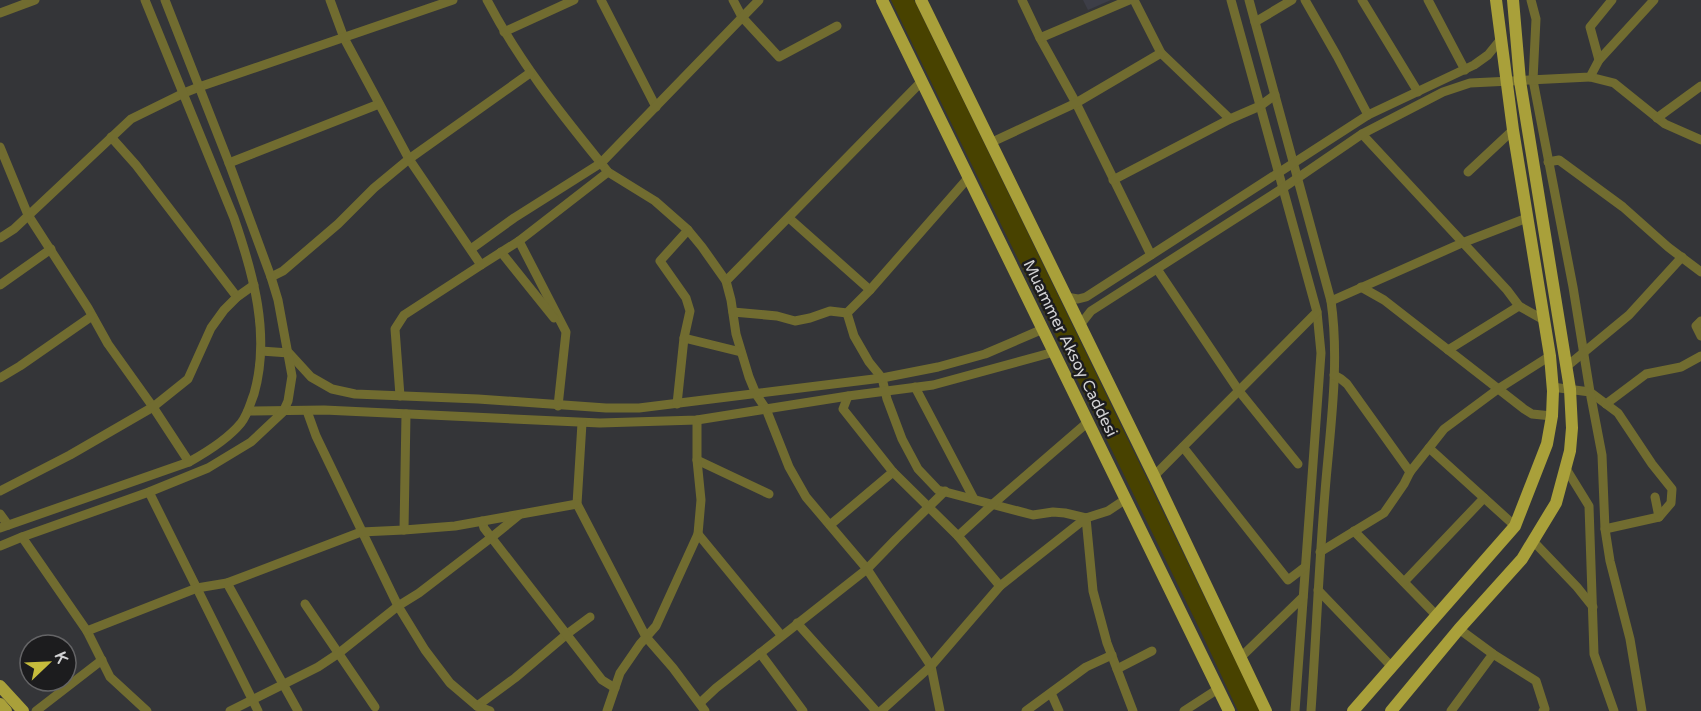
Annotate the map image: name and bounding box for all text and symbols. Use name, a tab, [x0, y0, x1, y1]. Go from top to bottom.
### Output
street label: Muammer Aksoy Caddesi	[1019, 257, 1122, 440]
north arrow	[18, 633, 78, 693]
text: K	[50, 649, 72, 667]

